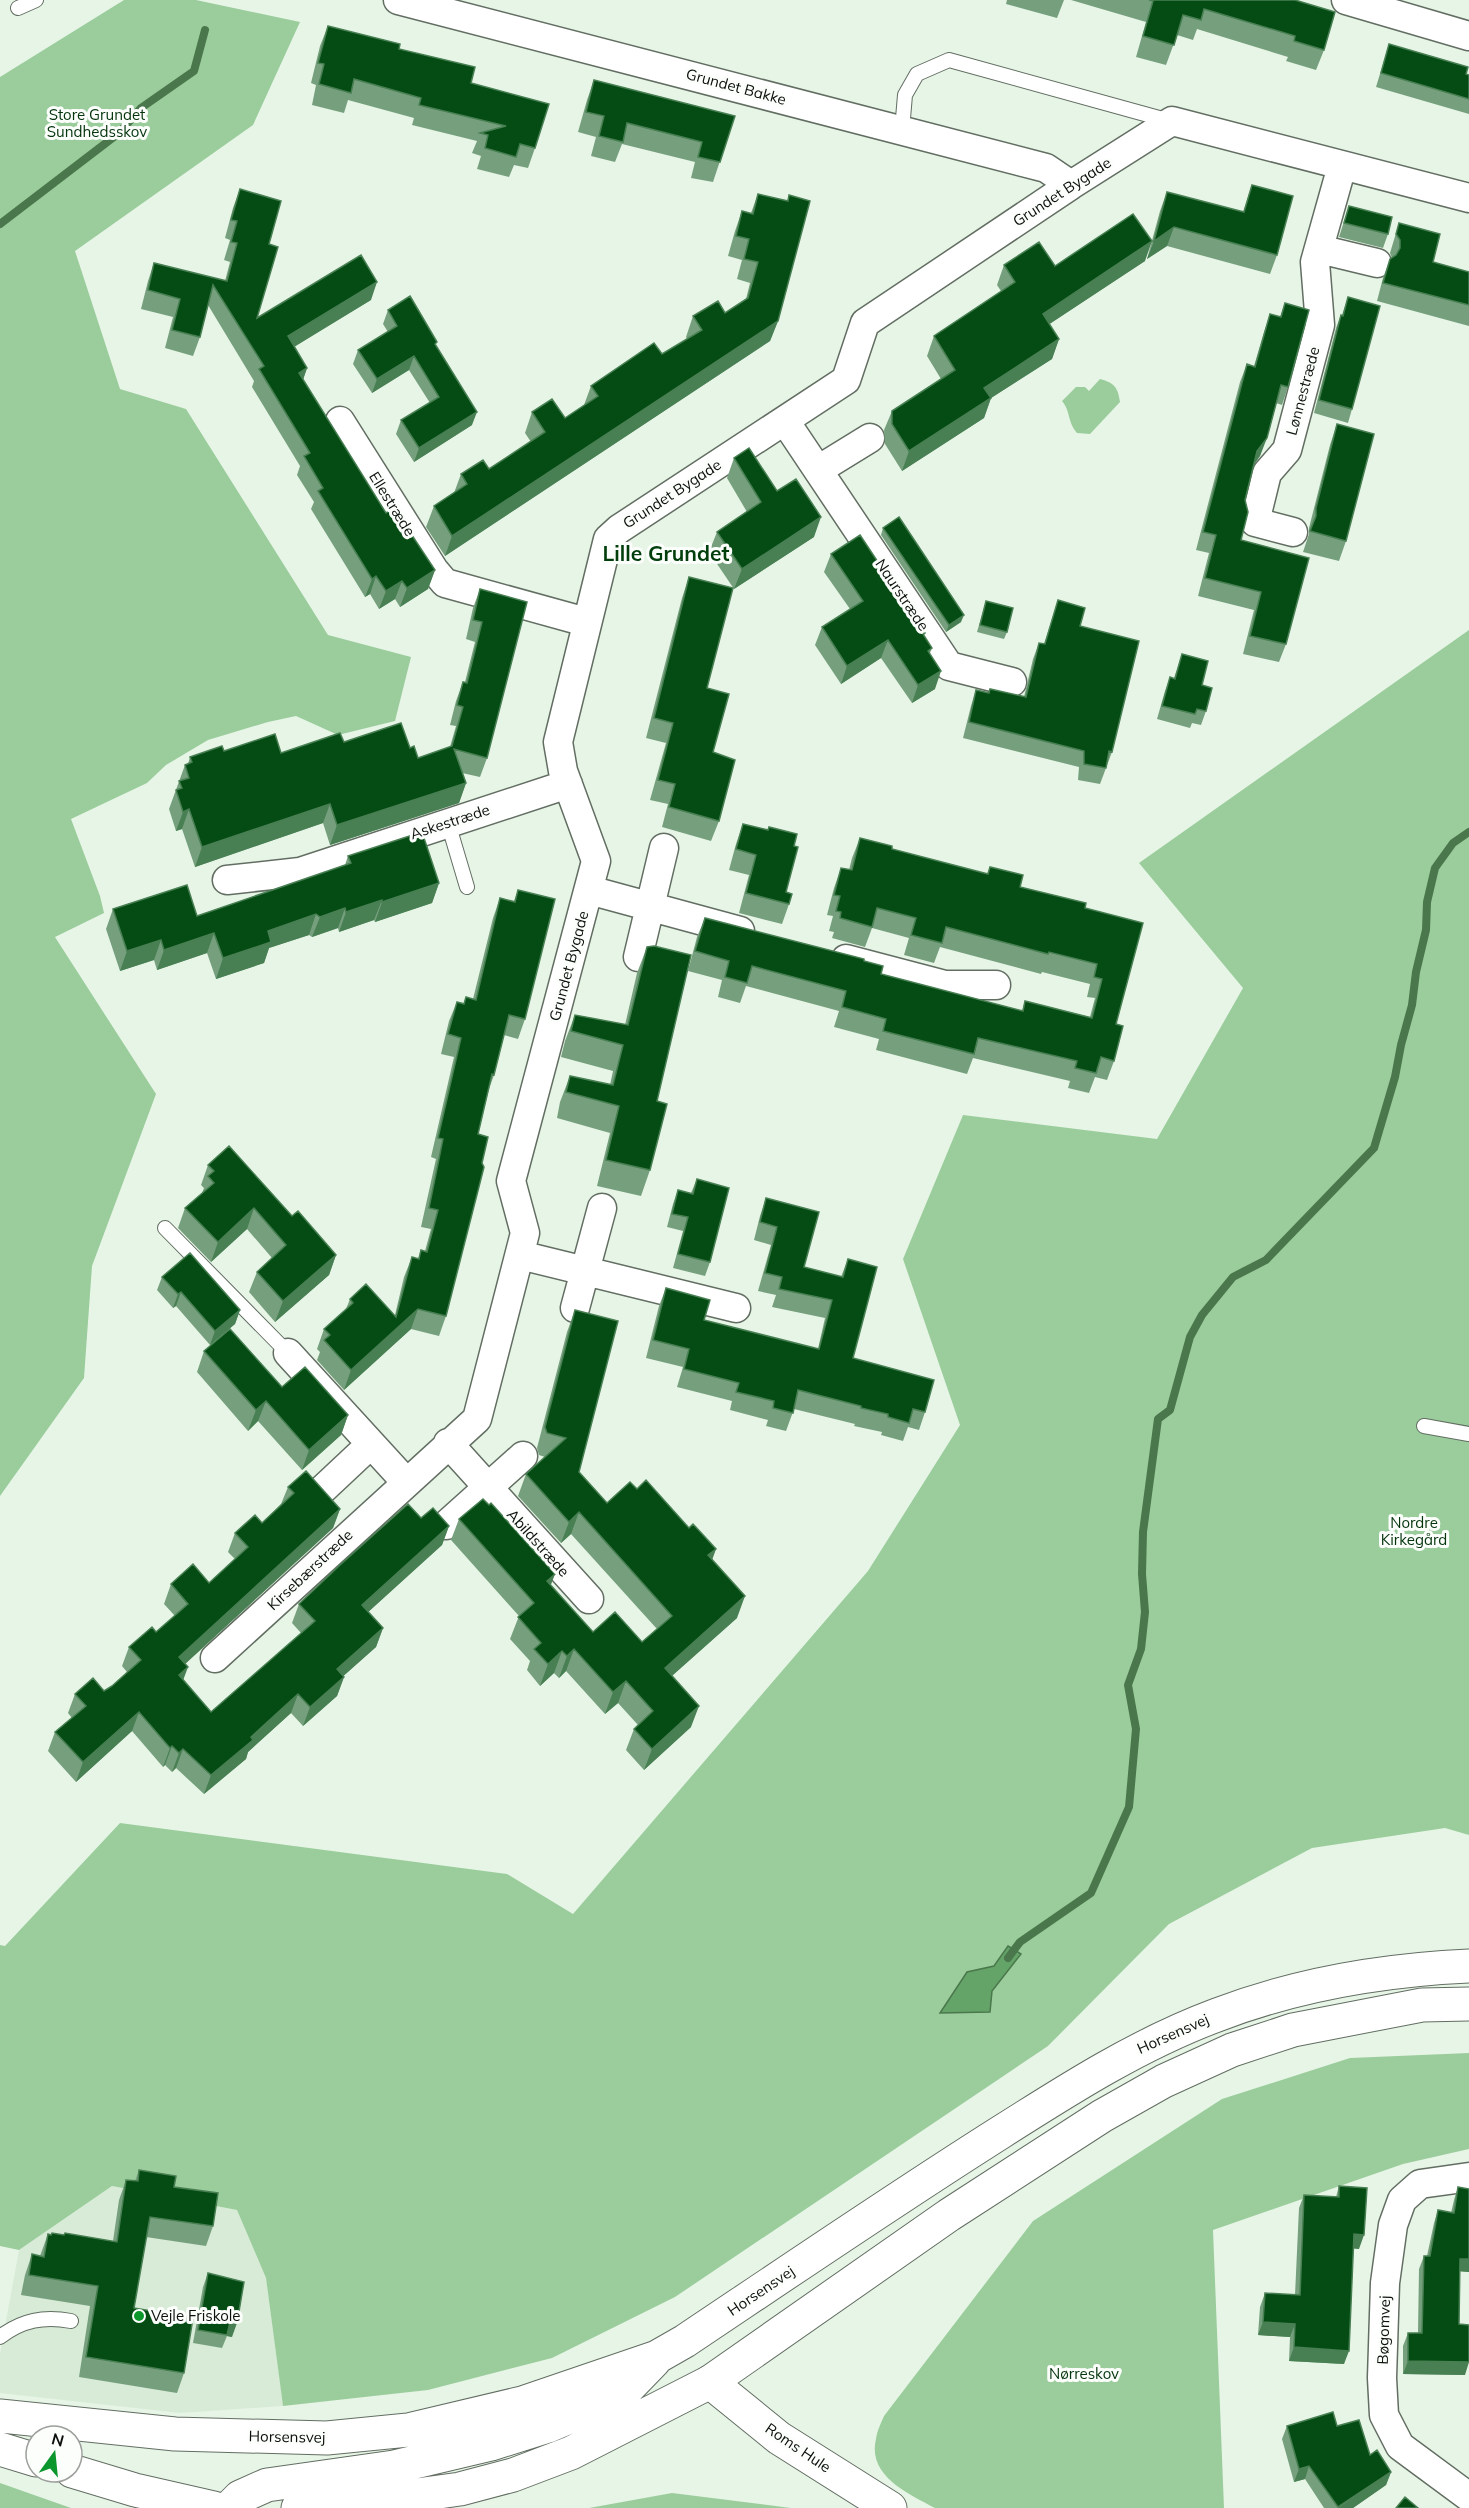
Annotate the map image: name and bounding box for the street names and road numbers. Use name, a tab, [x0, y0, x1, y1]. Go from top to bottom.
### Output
street label: Grundet Bakke	[684, 64, 788, 109]
street label: Grundet Bygade	[1009, 153, 1114, 230]
street label: Lønnestræde	[1282, 345, 1323, 437]
street label: Grundet Bygade	[619, 455, 724, 532]
street label: Ellestræde	[365, 468, 420, 540]
street label: Naurstræde	[871, 555, 933, 634]
street label: Askestræde	[408, 800, 492, 843]
street label: Grundet Bygade	[545, 909, 592, 1023]
street label: Abildstræde	[503, 1505, 574, 1580]
street label: Kirsebærstræde	[263, 1525, 356, 1614]
street label: Horsensvej	[1134, 2009, 1212, 2058]
street label: Horsensvej	[724, 2261, 798, 2320]
street label: Bøgomvej	[1373, 2295, 1394, 2365]
street label: Roms Hule	[762, 2419, 835, 2476]
street label: Horsensvej	[248, 2426, 326, 2447]

